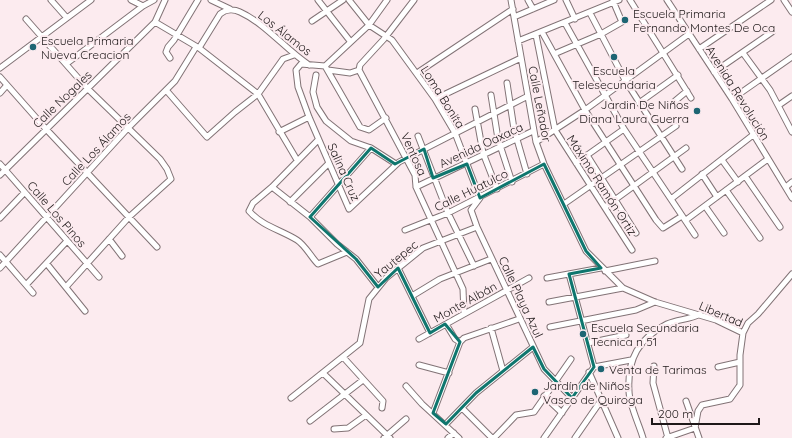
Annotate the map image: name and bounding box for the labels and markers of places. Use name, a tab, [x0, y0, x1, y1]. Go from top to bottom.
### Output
place label: Escuela Primaria Fernando Montes De Oca	[633, 6, 775, 35]
marker: Escuela Primaria Fernando Montes De Oca	[620, 15, 630, 25]
place label: Escuela Primaria Nueva Creacion	[41, 33, 134, 62]
marker: Escuela Primaria Nueva Creacion	[28, 42, 38, 52]
marker: Escuela Telesecundaria	[609, 52, 619, 62]
place label: Escuela Telesecundaria	[572, 63, 656, 92]
place label: Jardin De Niños Diana Laura Guerra	[579, 97, 689, 126]
marker: Jardin De Niños Diana Laura Guerra	[692, 106, 702, 116]
place label: Escuela Secundaria Tecnica n 51	[591, 320, 699, 349]
marker: Escuela Secundaria Tecnica n 51	[578, 329, 588, 339]
place label: Venta de Tarimas	[609, 362, 707, 377]
marker: Venta de Tarimas	[596, 364, 606, 374]
place label: Jardín de Niños Vasco de Quiroga	[543, 378, 643, 407]
marker: Jardín de Niños Vasco de Quiroga	[530, 387, 540, 397]

